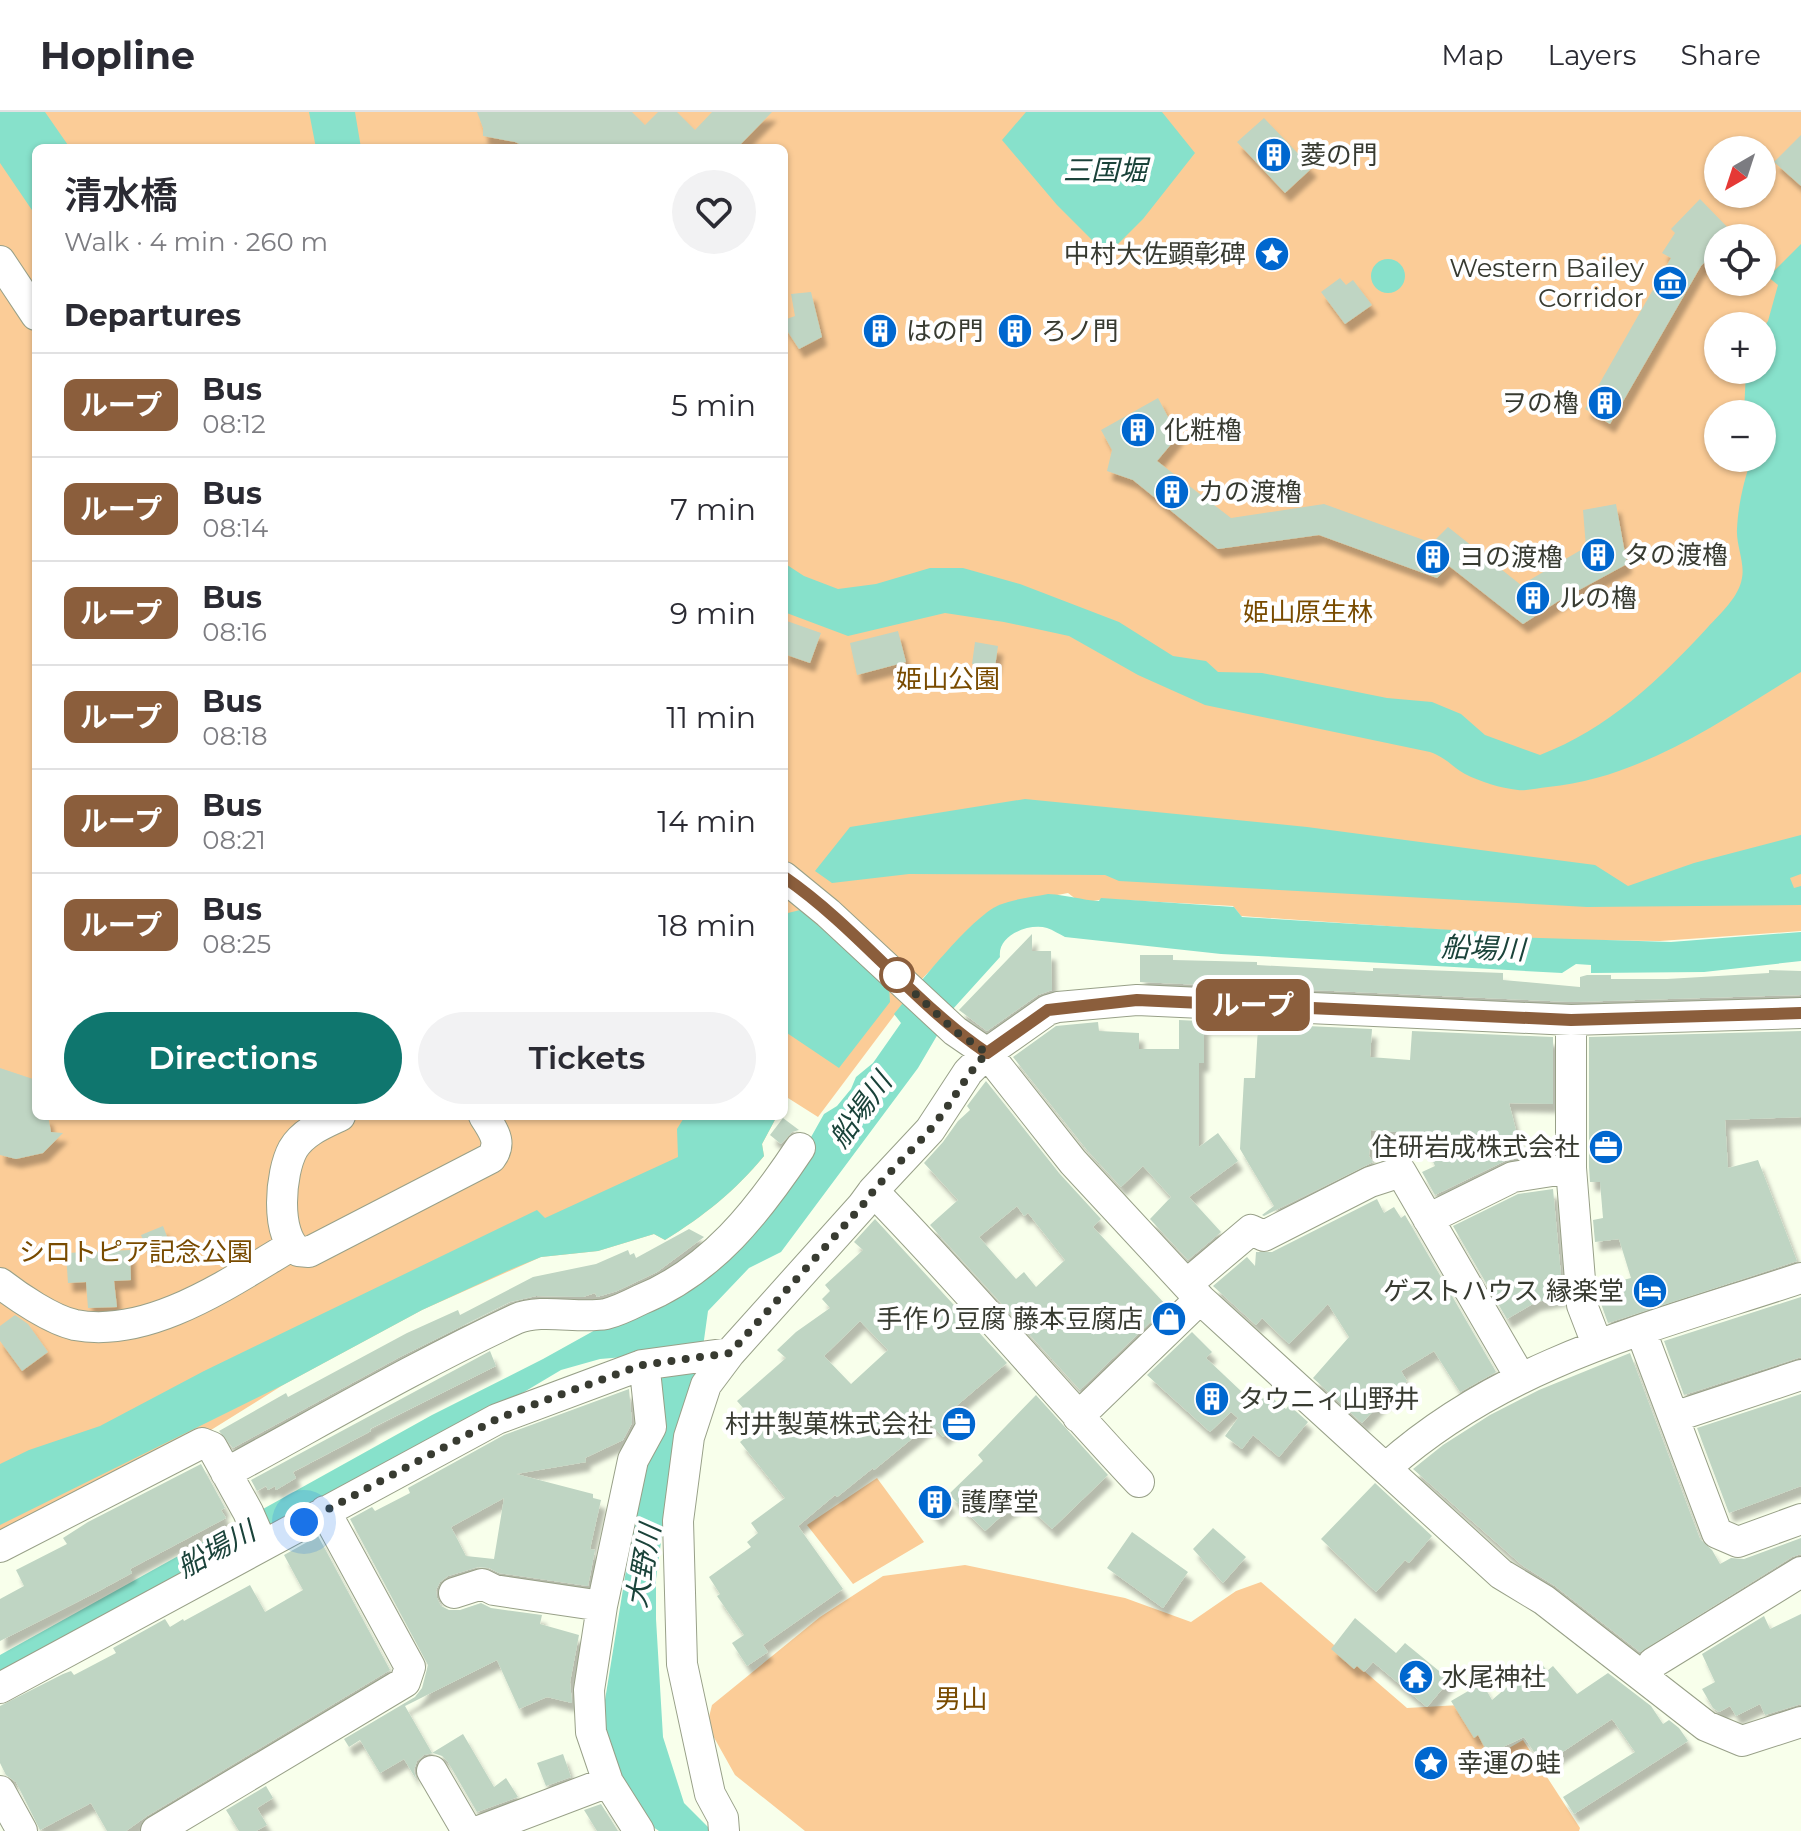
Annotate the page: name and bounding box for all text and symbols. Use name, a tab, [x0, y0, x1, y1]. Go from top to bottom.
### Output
text: Hopline	[40, 32, 195, 79]
text: Map	[1441, 38, 1504, 72]
text: Layers	[1548, 38, 1637, 72]
text: Share	[1681, 38, 1761, 72]
building icon: 菱の門	[1255, 136, 1293, 174]
north arrow	[1704, 136, 1776, 208]
map controls	[1704, 136, 1776, 472]
place label: 菱の門	[1300, 139, 1378, 171]
water label: 三国堀	[1063, 153, 1151, 187]
button: heart	[672, 170, 756, 254]
text: 清水橋	[64, 172, 178, 219]
button: locate	[1704, 224, 1776, 296]
text: Walk · 4 min · 260 m	[64, 226, 328, 258]
place icon: 中村大佐顕彰碑	[1253, 235, 1291, 273]
place label: 中村大佐顕彰碑	[1064, 238, 1246, 270]
place label: Western Bailey Corridor	[1449, 252, 1645, 314]
museum icon: Western Bailey Corridor	[1651, 264, 1689, 302]
text: Departures	[64, 297, 241, 334]
building icon: はの門	[861, 312, 899, 350]
building icon: ろノ門	[996, 312, 1034, 350]
button: +	[1704, 312, 1776, 384]
place label: はの門	[906, 315, 984, 347]
place label: ろノ門	[1041, 315, 1119, 347]
text: Bus	[202, 371, 262, 408]
building icon: ヲの櫓	[1586, 384, 1624, 422]
text: 5 min	[671, 387, 756, 424]
place label: ヲの櫓	[1501, 387, 1579, 419]
text: ループ	[80, 388, 162, 422]
button: −	[1704, 400, 1776, 472]
text: 08:12	[202, 408, 266, 440]
building icon: 化粧櫓	[1119, 411, 1157, 449]
place label: 化粧櫓	[1164, 414, 1242, 446]
building icon: カの渡櫓	[1153, 473, 1191, 511]
text: Bus	[202, 475, 262, 512]
place label: カの渡櫓	[1198, 476, 1302, 508]
text: 7 min	[670, 491, 756, 528]
text: ループ	[80, 492, 162, 526]
text: 08:14	[202, 512, 268, 544]
building icon: タの渡櫓	[1579, 536, 1617, 574]
building icon: ヨの渡櫓	[1414, 538, 1452, 576]
place label: タの渡櫓	[1624, 539, 1728, 571]
place label: ヨの渡櫓	[1459, 541, 1563, 573]
text: Bus	[202, 579, 262, 616]
building icon: ルの櫓	[1514, 579, 1552, 617]
place label: ルの櫓	[1559, 582, 1637, 614]
text: 9 min	[670, 595, 756, 632]
text: ループ	[80, 596, 162, 630]
park label: 姫山原生林	[1243, 596, 1373, 628]
text: 08:16	[202, 616, 267, 648]
park label: 姫山公園	[896, 663, 1000, 695]
text: Bus	[202, 683, 262, 720]
text: 11 min	[666, 699, 756, 736]
text: ループ	[80, 700, 162, 734]
text: 08:18	[202, 720, 268, 752]
text: Bus	[202, 787, 262, 824]
text: 14 min	[657, 803, 756, 840]
text: ループ	[80, 804, 162, 838]
text: 08:21	[202, 824, 266, 856]
text: Bus	[202, 891, 262, 928]
text: 18 min	[658, 907, 756, 944]
text: ループ	[80, 908, 162, 942]
text: 08:25	[202, 928, 271, 960]
water label: 船場川	[1440, 930, 1529, 967]
unlabelled marker	[880, 958, 914, 992]
line badge: ループ	[1207, 979, 1299, 1031]
text: ループ	[1212, 988, 1294, 1022]
button: Directions	[64, 1012, 402, 1104]
button: Tickets	[418, 1012, 756, 1104]
water label: 船場川	[822, 1064, 900, 1154]
office icon: 住研岩成株式会社	[1587, 1128, 1625, 1166]
place label: 住研岩成株式会社	[1372, 1131, 1580, 1163]
park label: シロトピア記念公園	[19, 1236, 253, 1268]
hotel icon: ゲストハウス 縁楽堂	[1631, 1272, 1669, 1310]
place label: ゲストハウス 縁楽堂	[1383, 1275, 1624, 1307]
shop icon: 手作り豆腐 藤本豆腐店	[1150, 1300, 1188, 1338]
place label: 手作り豆腐 藤本豆腐店	[876, 1303, 1143, 1335]
building icon: タウニィ山野井	[1193, 1380, 1231, 1418]
place label: タウニィ山野井	[1238, 1383, 1420, 1415]
office icon: 村井製菓株式会社	[940, 1405, 978, 1443]
place label: 村井製菓株式会社	[725, 1408, 933, 1440]
building icon: 護摩堂	[916, 1483, 954, 1521]
place label: 護摩堂	[961, 1486, 1039, 1518]
your location	[284, 1502, 324, 1542]
water label: 船場川	[171, 1512, 264, 1584]
water label: 大野川	[619, 1519, 668, 1610]
temple icon: 水尾神社	[1397, 1658, 1435, 1696]
place label: 水尾神社	[1442, 1661, 1546, 1693]
park label: 男山	[935, 1683, 987, 1715]
place icon: 幸運の蛙	[1412, 1744, 1450, 1782]
place label: 幸運の蛙	[1457, 1747, 1561, 1779]

